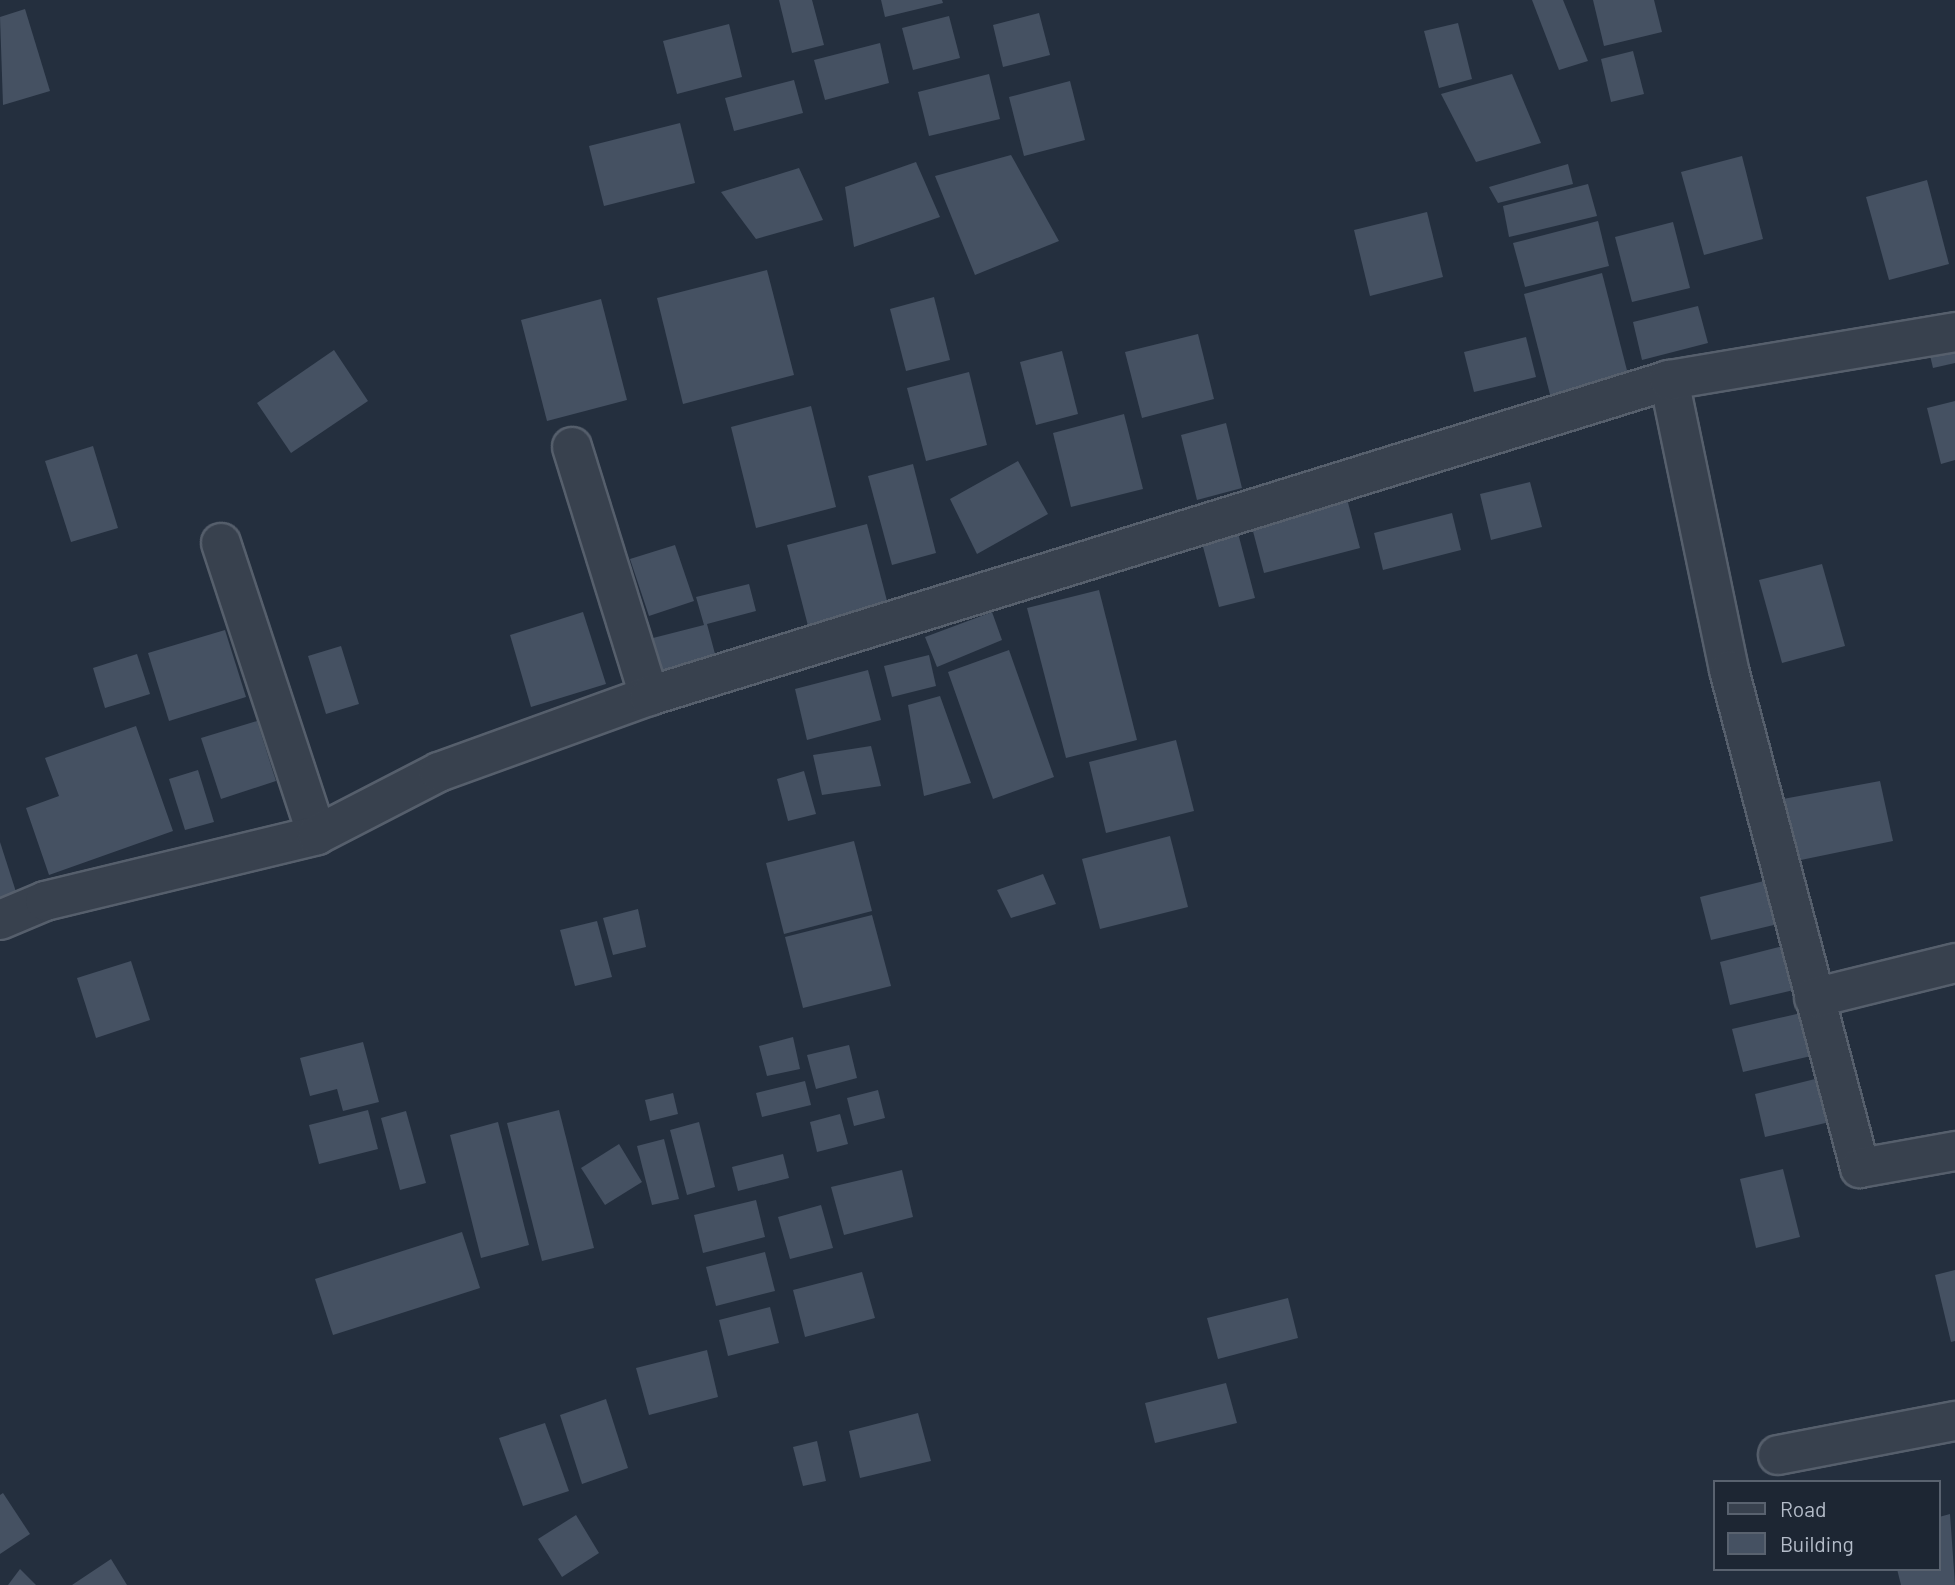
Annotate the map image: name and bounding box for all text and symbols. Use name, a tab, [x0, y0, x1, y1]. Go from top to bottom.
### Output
legend	[1714, 1480, 1941, 1571]
text: Road	[1780, 1496, 1826, 1521]
text: Building	[1780, 1531, 1854, 1556]

